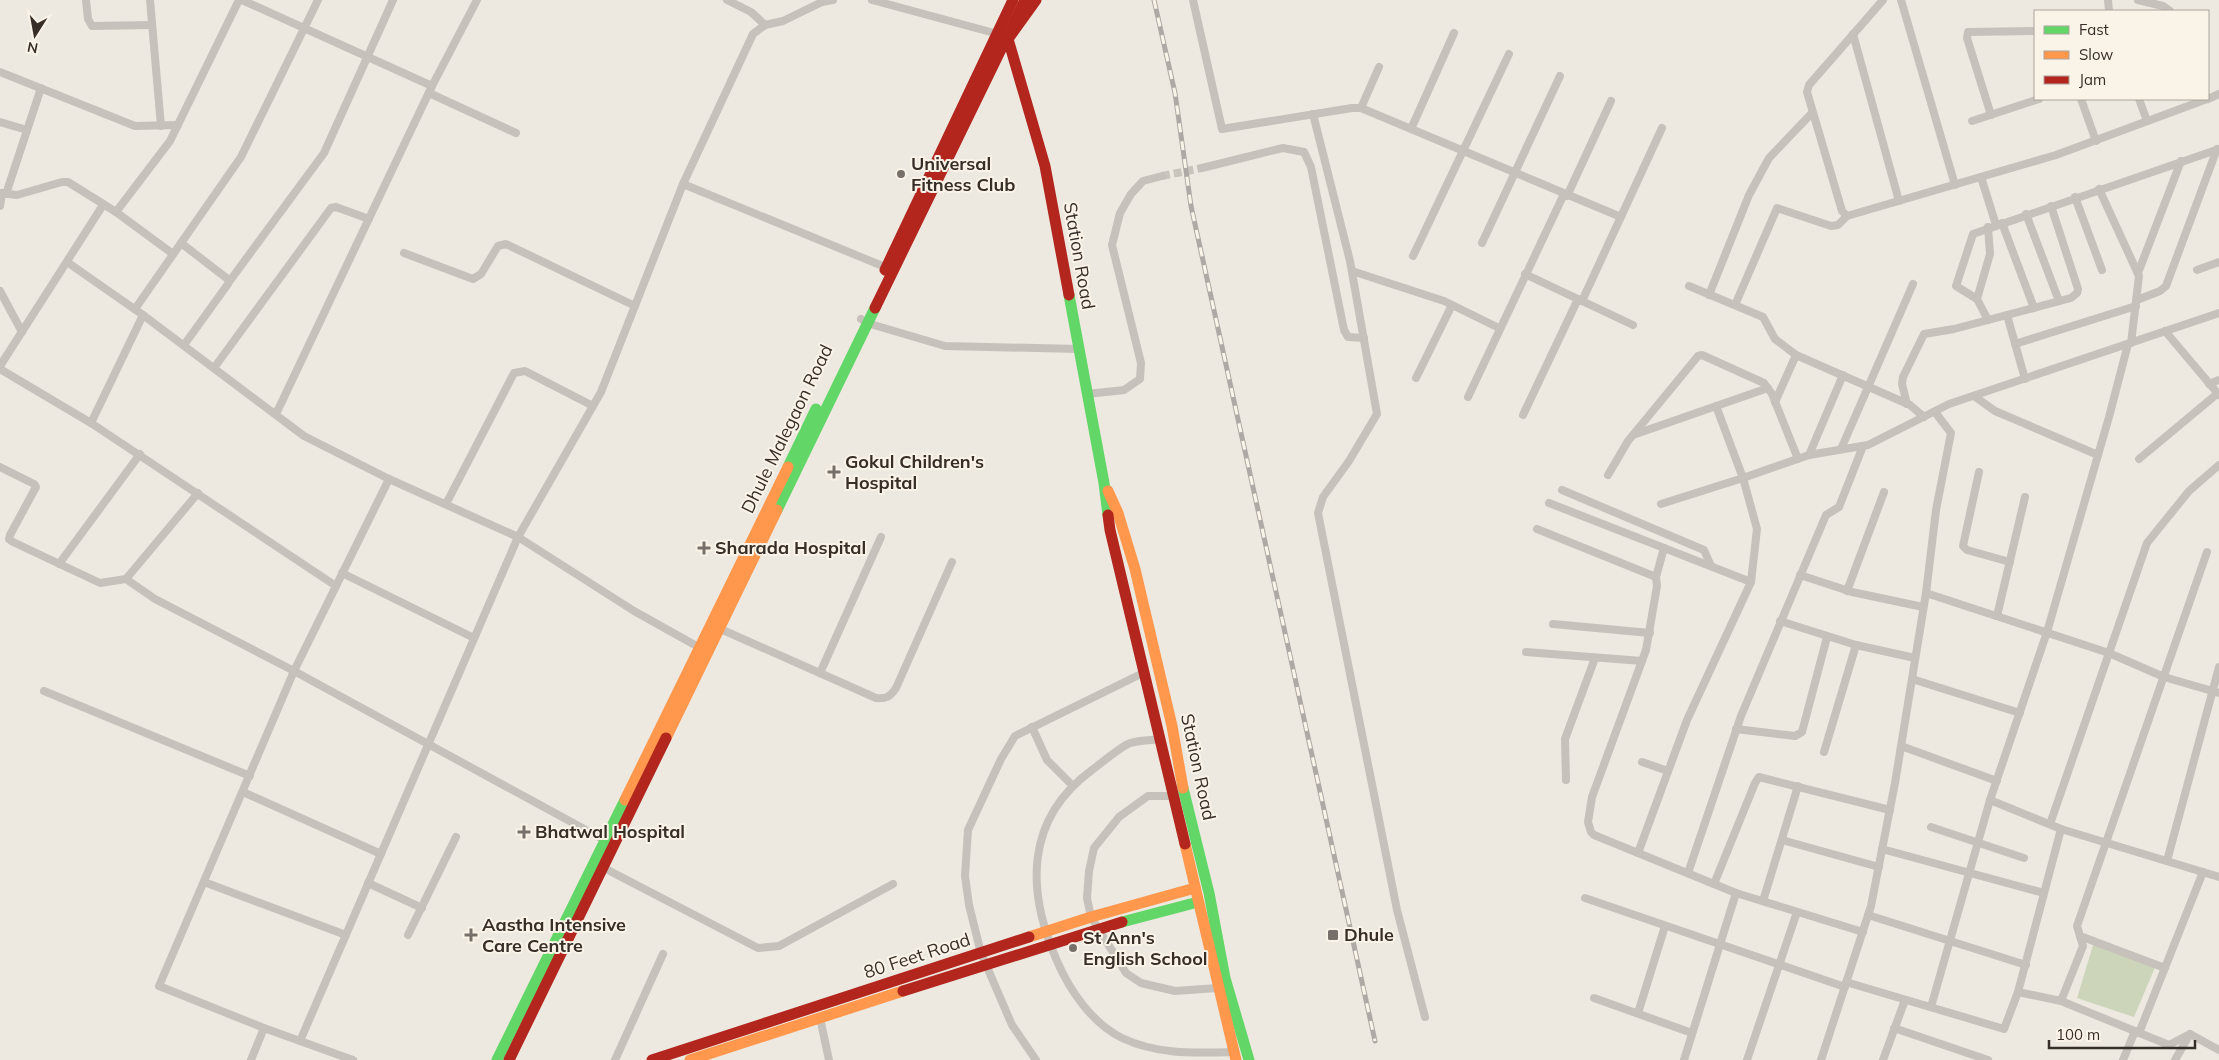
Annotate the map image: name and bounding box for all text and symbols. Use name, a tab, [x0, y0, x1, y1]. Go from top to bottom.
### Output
north arrow	[10, 10, 60, 60]
legend	[2034, 10, 2209, 100]
text: Fast	[2079, 20, 2109, 39]
text: N	[26, 38, 39, 58]
text: Slow	[2079, 45, 2113, 64]
text: Jam	[2079, 70, 2106, 89]
place label: Universal Fitness Club	[911, 152, 1015, 196]
marker: Universal Fitness Club	[895, 168, 907, 180]
street label: Station Road	[1059, 200, 1100, 311]
street label: Dhule Malegaon Road	[736, 341, 837, 517]
place label: Gokul Children's Hospital	[845, 450, 984, 494]
marker: Gokul Children's Hospital	[827, 465, 841, 479]
place label: Sharada Hospital	[715, 536, 866, 559]
marker: Sharada Hospital	[697, 541, 711, 555]
street label: Station Road	[1176, 711, 1221, 822]
place label: Bhatwal Hospital	[535, 820, 685, 843]
marker: Bhatwal Hospital	[517, 825, 531, 839]
place label: Aastha Intensive Care Centre	[482, 913, 626, 957]
place label: Dhule	[1344, 923, 1394, 946]
place label: St Ann's English School	[1083, 926, 1208, 970]
street label: 80 Feet Road	[861, 927, 973, 984]
marker: Aastha Intensive Care Centre	[464, 928, 478, 942]
marker: Dhule	[1326, 928, 1340, 942]
marker: St Ann's English School	[1067, 942, 1079, 954]
scale bar	[2049, 1018, 2195, 1050]
text: 100 m	[2056, 1025, 2100, 1044]

